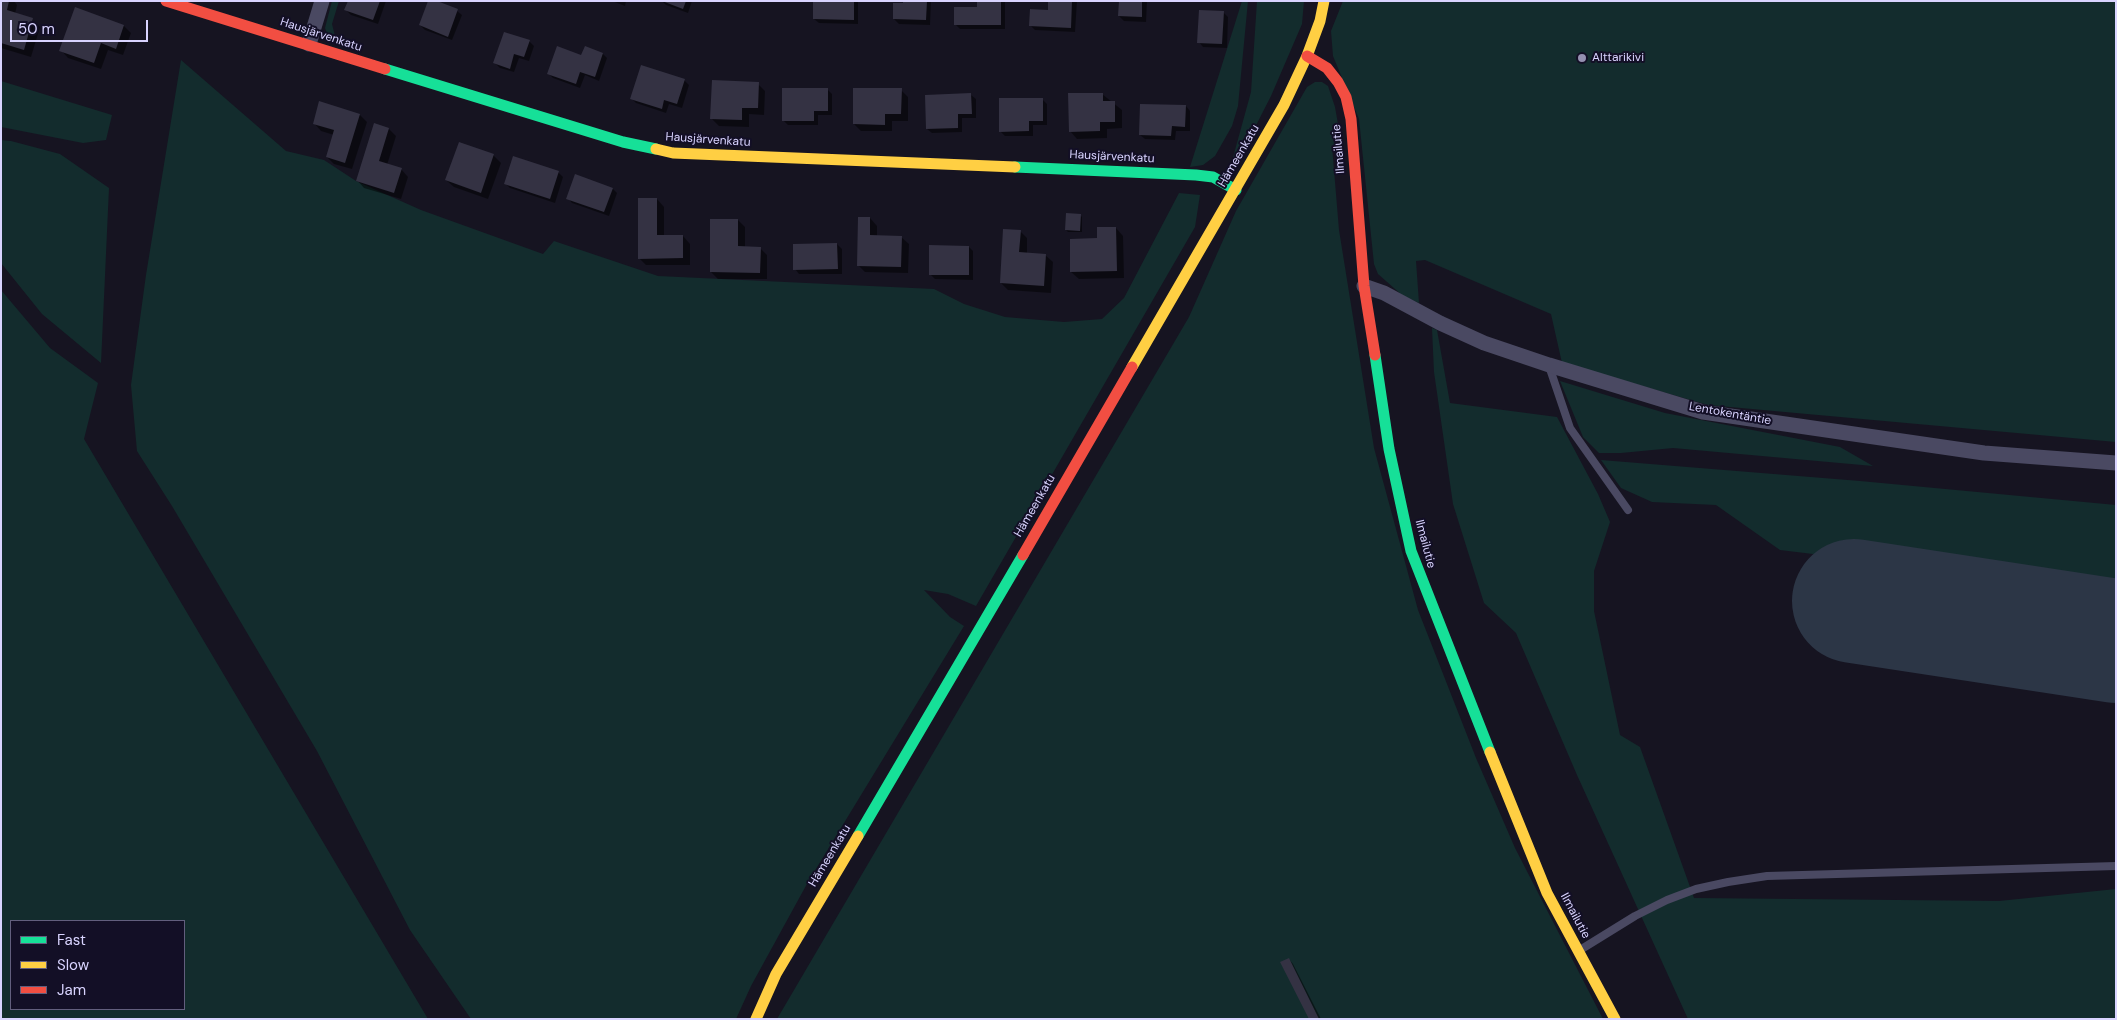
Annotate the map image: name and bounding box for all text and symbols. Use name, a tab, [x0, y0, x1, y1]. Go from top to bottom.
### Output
scale bar	[12, 10, 150, 42]
street label: Hausjärvenkatu	[278, 15, 364, 55]
text: 50 m	[18, 19, 55, 39]
place label: Alttarikivi	[1592, 51, 1644, 65]
marker: Alttarikivi	[1576, 52, 1588, 64]
street label: Hämeenkatu	[1215, 122, 1263, 190]
street label: Ilmailutie	[1330, 124, 1348, 174]
street label: Hausjärvenkatu	[665, 130, 751, 150]
street label: Hausjärvenkatu	[1069, 148, 1155, 166]
street label: Lentokentäntie	[1688, 400, 1772, 428]
street label: Hämeenkatu	[1011, 472, 1059, 540]
street label: Ilmailutie	[1412, 518, 1438, 570]
street label: Hämeenkatu	[806, 822, 854, 890]
street label: Ilmailutie	[1557, 891, 1593, 941]
legend	[10, 920, 185, 1010]
text: Fast	[57, 930, 86, 950]
text: Slow	[57, 955, 89, 975]
text: Jam	[57, 980, 86, 1000]

